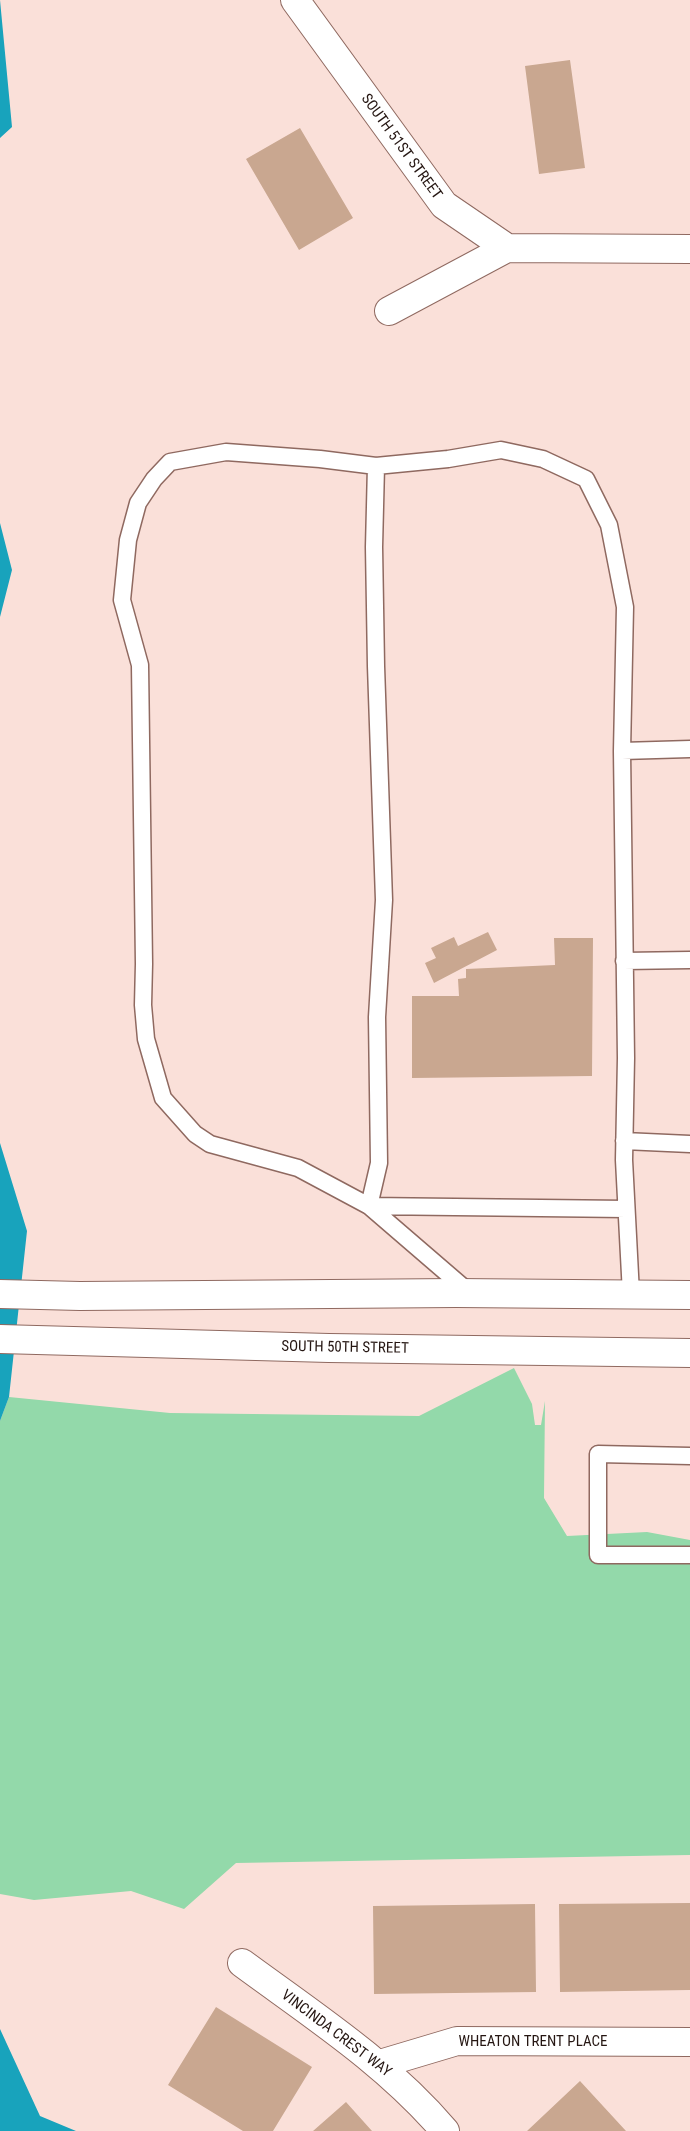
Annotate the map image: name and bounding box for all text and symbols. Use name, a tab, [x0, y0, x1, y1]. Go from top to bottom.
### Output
street label: SOUTH 51ST STREET	[357, 91, 445, 203]
street label: SOUTH 50TH STREET	[281, 1338, 409, 1358]
street label: VINCINDA CREST WAY	[277, 1987, 395, 2081]
street label: WHEATON TRENT PLACE	[459, 2033, 607, 2051]

